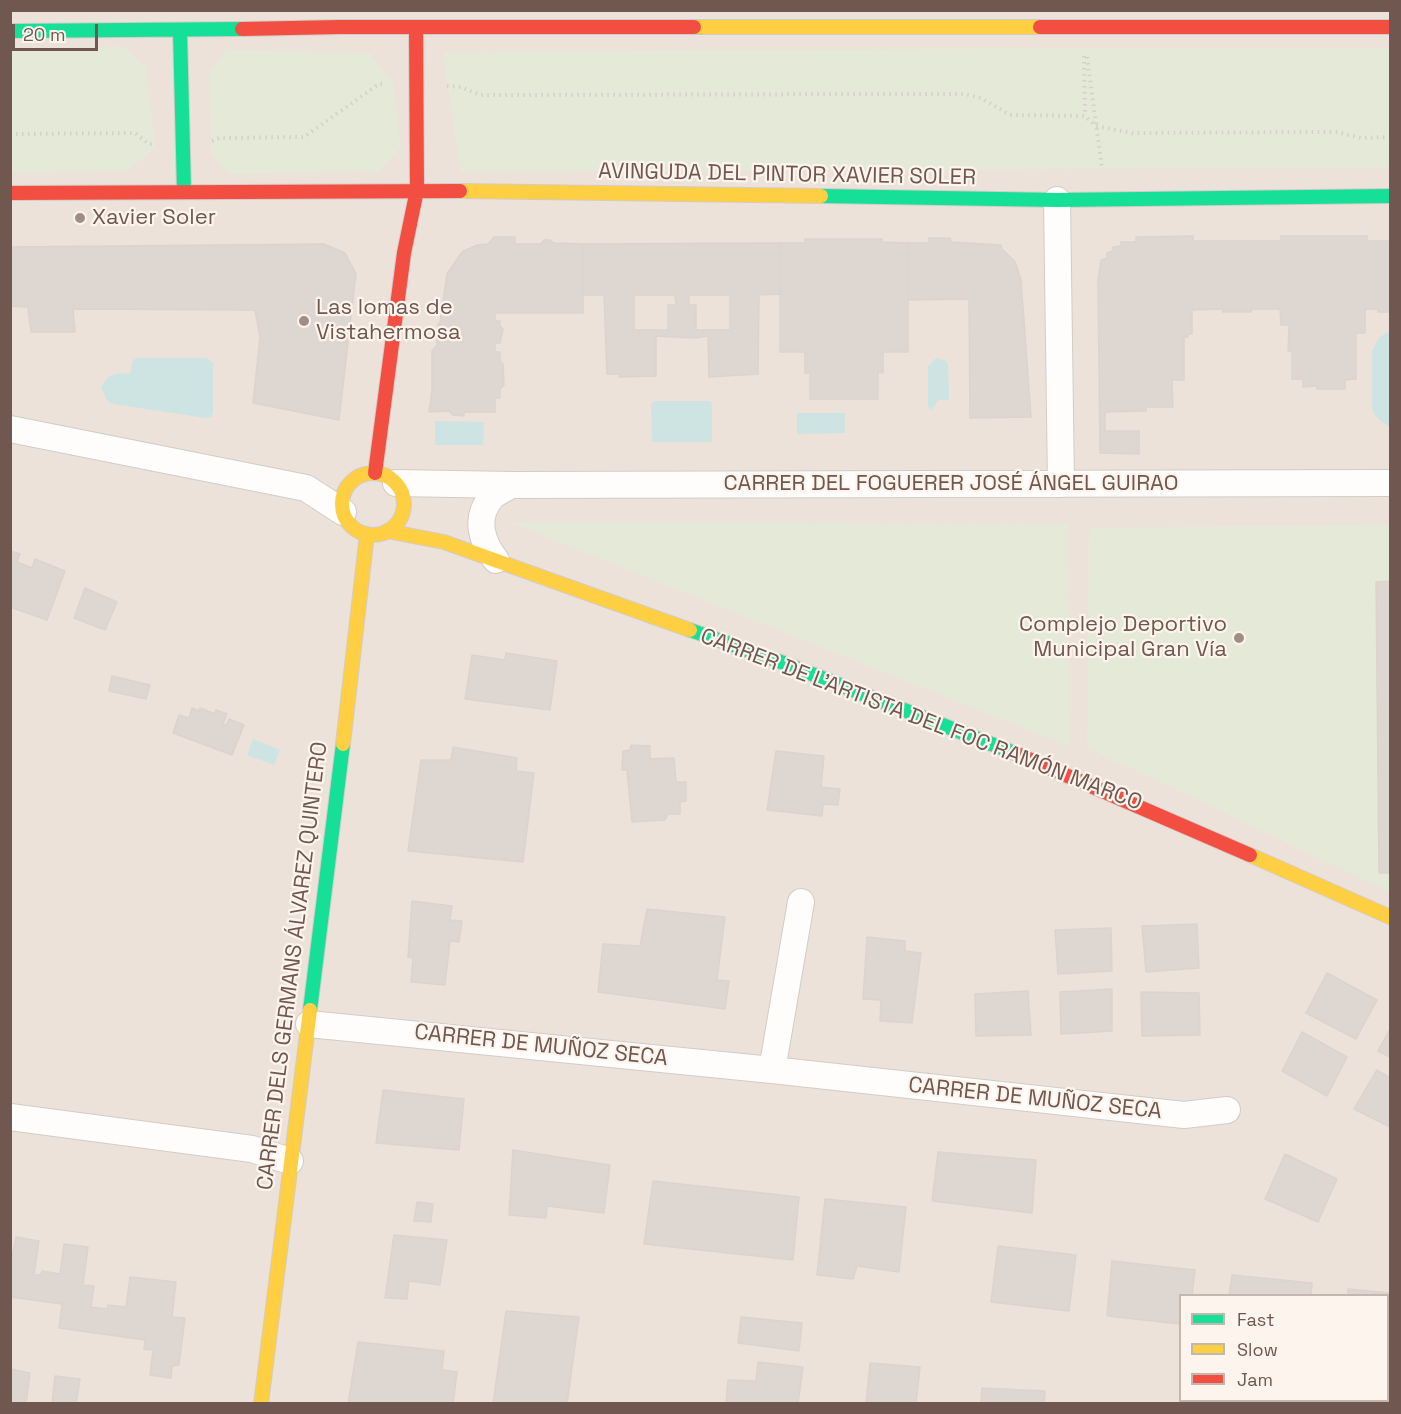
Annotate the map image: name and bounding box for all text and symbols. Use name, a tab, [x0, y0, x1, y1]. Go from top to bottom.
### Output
scale bar	[15, 12, 100, 50]
text: 20 m	[23, 23, 66, 46]
street label: AVINGUDA DEL PINTOR XAVIER SOLER	[598, 159, 976, 191]
place label: Xavier Soler	[92, 205, 216, 231]
marker: Xavier Soler	[73, 211, 87, 225]
place label: Las lomas de Vistahermosa	[316, 295, 461, 346]
marker: Las lomas de Vistahermosa	[297, 314, 311, 328]
street label: CARRER DEL FOGUERER JOSÉ ÁNGEL GUIRAO	[724, 471, 1178, 497]
place label: Complejo Deportivo Municipal Gran Vía	[1019, 612, 1227, 664]
street label: CARRER DE L'ARTISTA DEL FOC RAMÓN MARCO	[696, 623, 1146, 817]
marker: Complejo Deportivo Municipal Gran Vía	[1232, 631, 1246, 645]
street label: CARRER DELS GERMANS ÁLVAREZ QUINTERO	[252, 740, 334, 1192]
street label: CARRER DE MUÑOZ SECA	[413, 1020, 669, 1072]
street label: CARRER DE MUÑOZ SECA	[907, 1073, 1163, 1125]
legend	[1179, 1294, 1389, 1402]
text: Fast	[1237, 1308, 1274, 1331]
text: Slow	[1237, 1338, 1278, 1361]
text: Jam	[1237, 1368, 1273, 1391]

